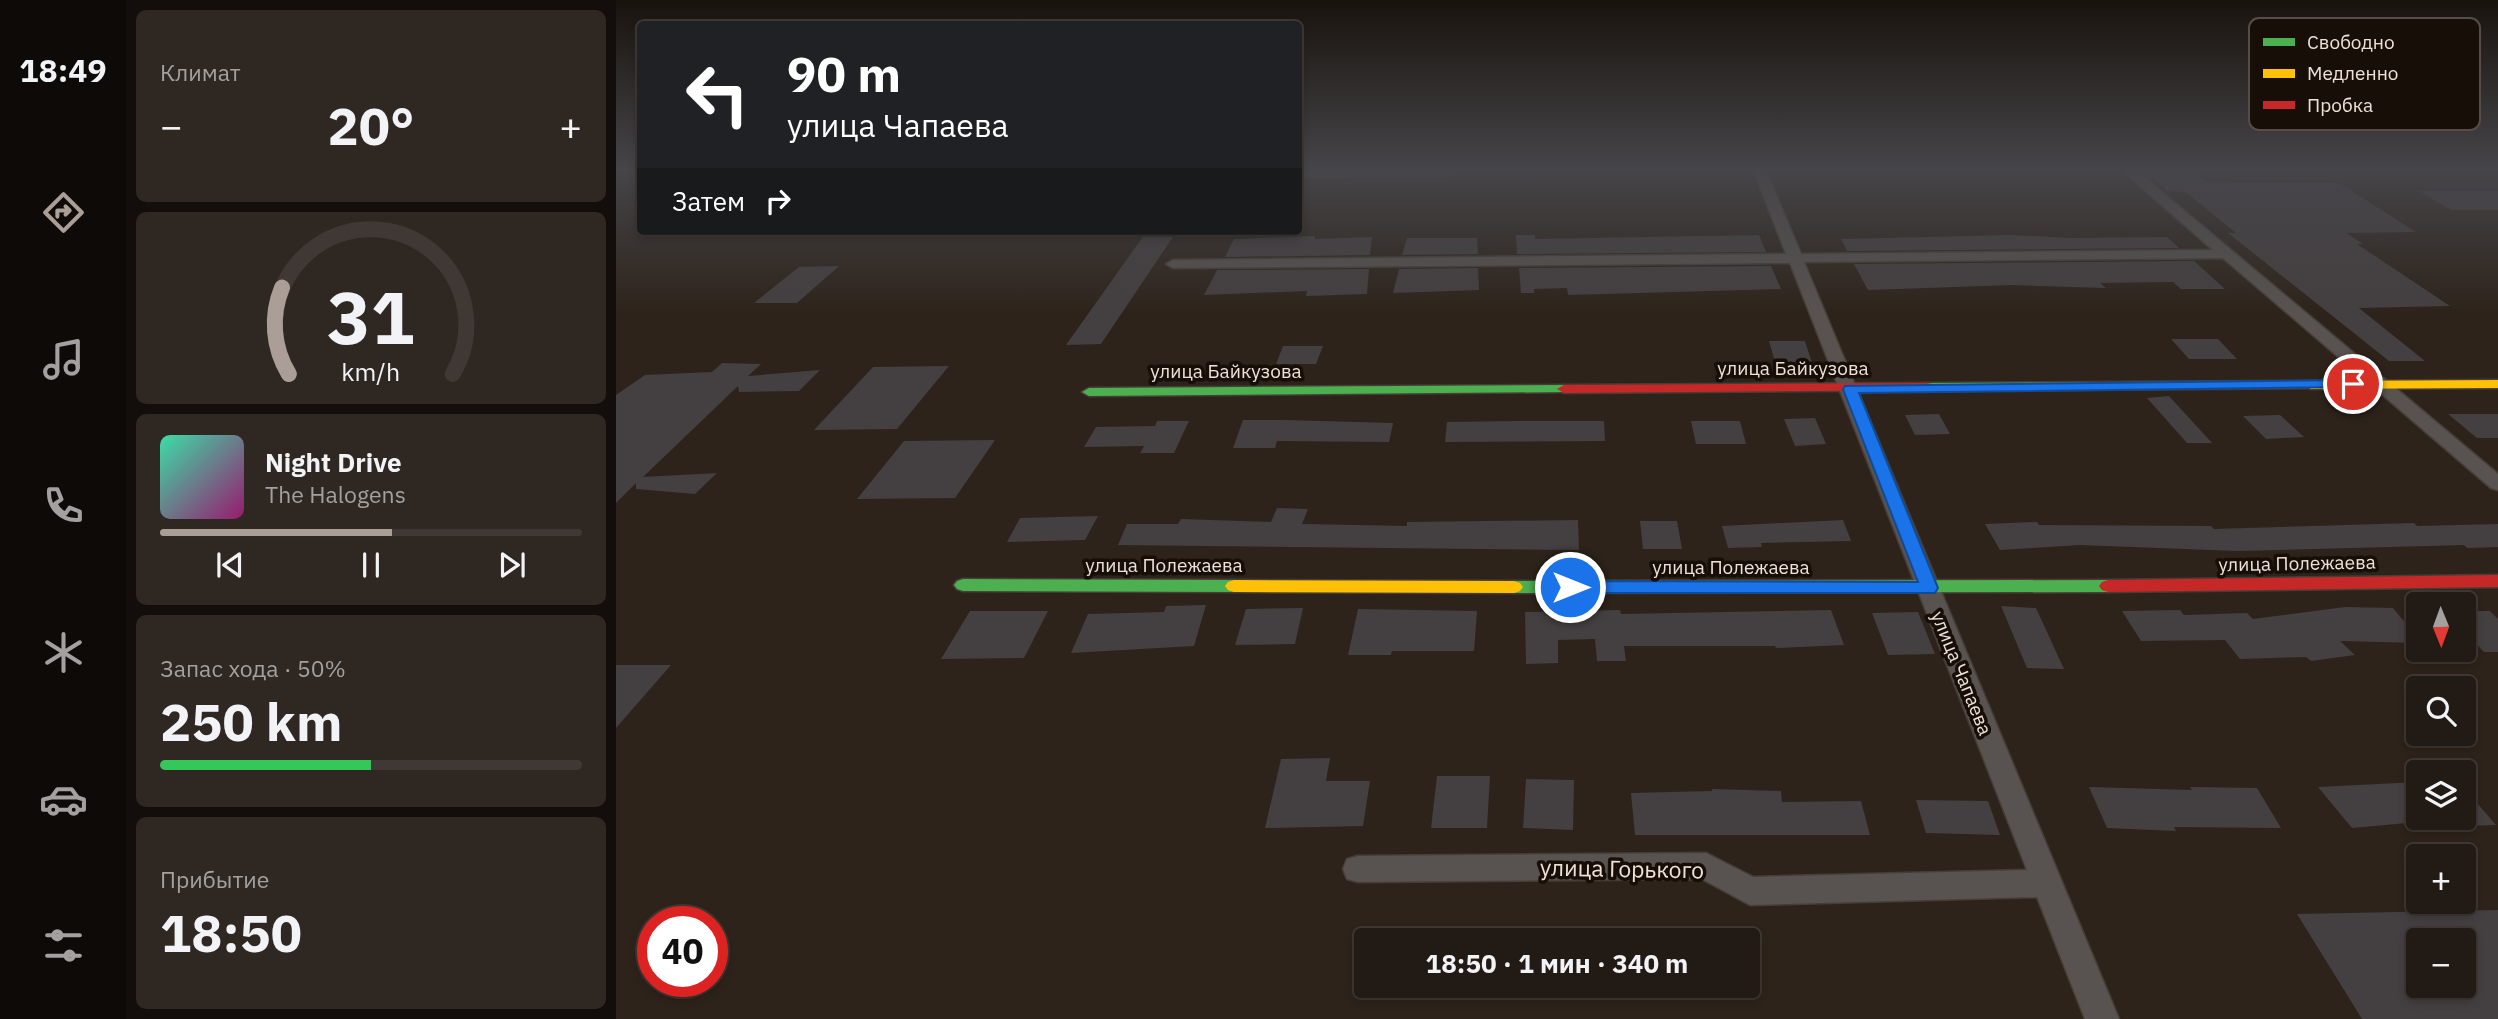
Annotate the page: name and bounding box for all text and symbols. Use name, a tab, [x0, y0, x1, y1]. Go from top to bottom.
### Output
legend	[2249, 18, 2480, 130]
text: Свободно	[2307, 30, 2395, 54]
text: 90 m	[787, 42, 901, 105]
text: 18:49	[19, 49, 107, 91]
icon: left	[672, 49, 763, 140]
text: Климат	[160, 57, 241, 87]
text: Медленно	[2307, 61, 2398, 85]
text: 20°	[328, 92, 414, 159]
text: Пробка	[2307, 93, 2373, 117]
text: −	[160, 101, 183, 150]
text: +	[559, 101, 582, 150]
text: улица Чапаева	[787, 104, 1009, 146]
icon: right	[759, 182, 797, 220]
text: Затем	[672, 184, 745, 218]
icon: directions	[39, 188, 88, 237]
text: 31	[327, 269, 415, 364]
icon: music	[39, 335, 88, 384]
text: km/h	[342, 354, 400, 387]
pin	[2323, 354, 2383, 414]
street label: улица Байкузова	[1717, 356, 1869, 380]
street label: улица Байкузова	[1150, 359, 1302, 383]
icon: arrive	[2334, 365, 2372, 403]
text: Night Drive	[265, 445, 402, 479]
text: The Halogens	[265, 479, 406, 509]
icon: phone	[39, 481, 88, 530]
icon: previous	[211, 546, 249, 584]
icon: pause	[352, 546, 390, 584]
icon: next	[493, 546, 531, 584]
position arrow	[1533, 550, 1607, 624]
street label: улица Полежаева	[2218, 550, 2376, 576]
street label: улица Полежаева	[1085, 553, 1243, 577]
street label: улица Полежаева	[1652, 555, 1810, 579]
north arrow	[2406, 592, 2476, 662]
map controls	[2406, 592, 2476, 998]
street label: улица Чапаева	[1926, 607, 1998, 739]
icon: climate	[39, 628, 88, 677]
text: Запас хода · 50%	[160, 653, 346, 683]
button: search	[2406, 676, 2476, 746]
text: 250 km	[160, 688, 342, 755]
button: layers	[2406, 760, 2476, 830]
icon: car	[39, 775, 88, 824]
button: +	[2406, 844, 2476, 914]
street label: улица Горького	[1540, 852, 1704, 884]
text: Прибытие	[160, 864, 269, 894]
text: 18:50	[160, 899, 302, 966]
speed limit sign: 40	[637, 906, 728, 997]
icon: filters	[39, 921, 88, 970]
button: −	[2406, 928, 2476, 998]
text: 18:50 · 1 мин · 340 m	[1426, 946, 1688, 980]

